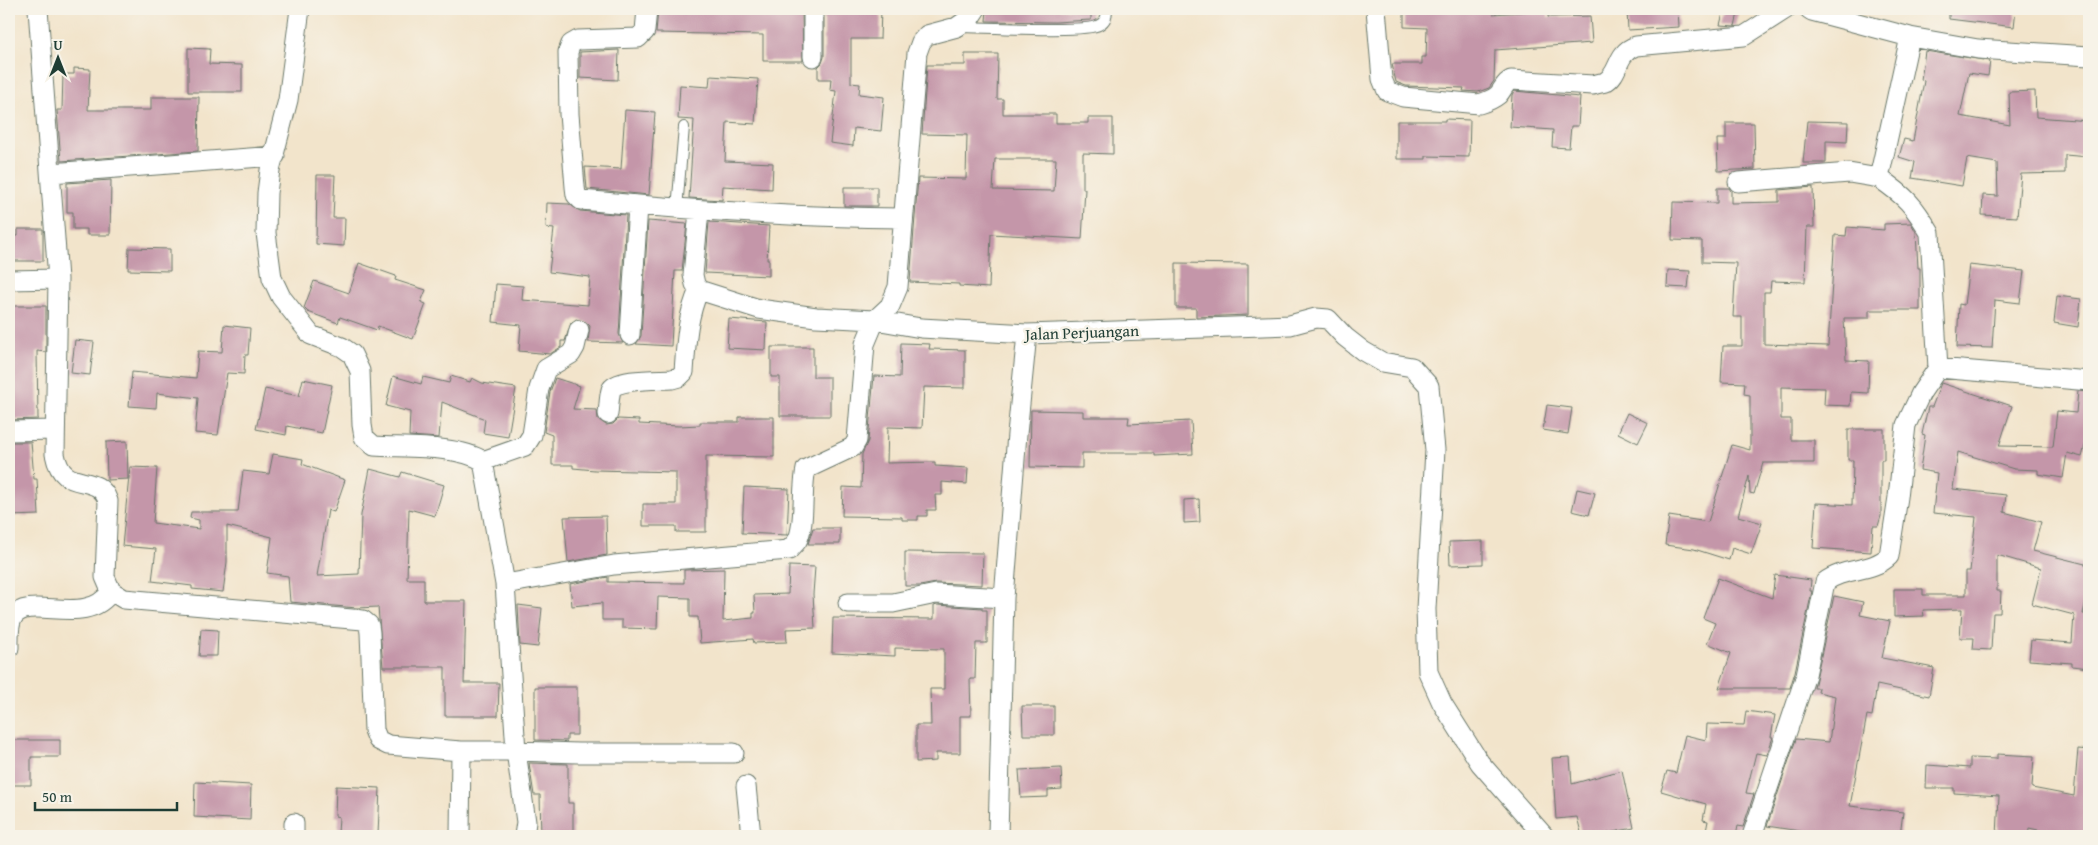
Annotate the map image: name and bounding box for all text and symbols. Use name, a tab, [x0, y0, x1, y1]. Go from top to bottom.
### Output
north arrow	[32, 32, 82, 82]
text: U	[53, 35, 63, 55]
street label: Jalan Perjuangan	[1023, 318, 1139, 346]
scale bar	[35, 780, 178, 812]
text: 50 m	[42, 786, 73, 807]

